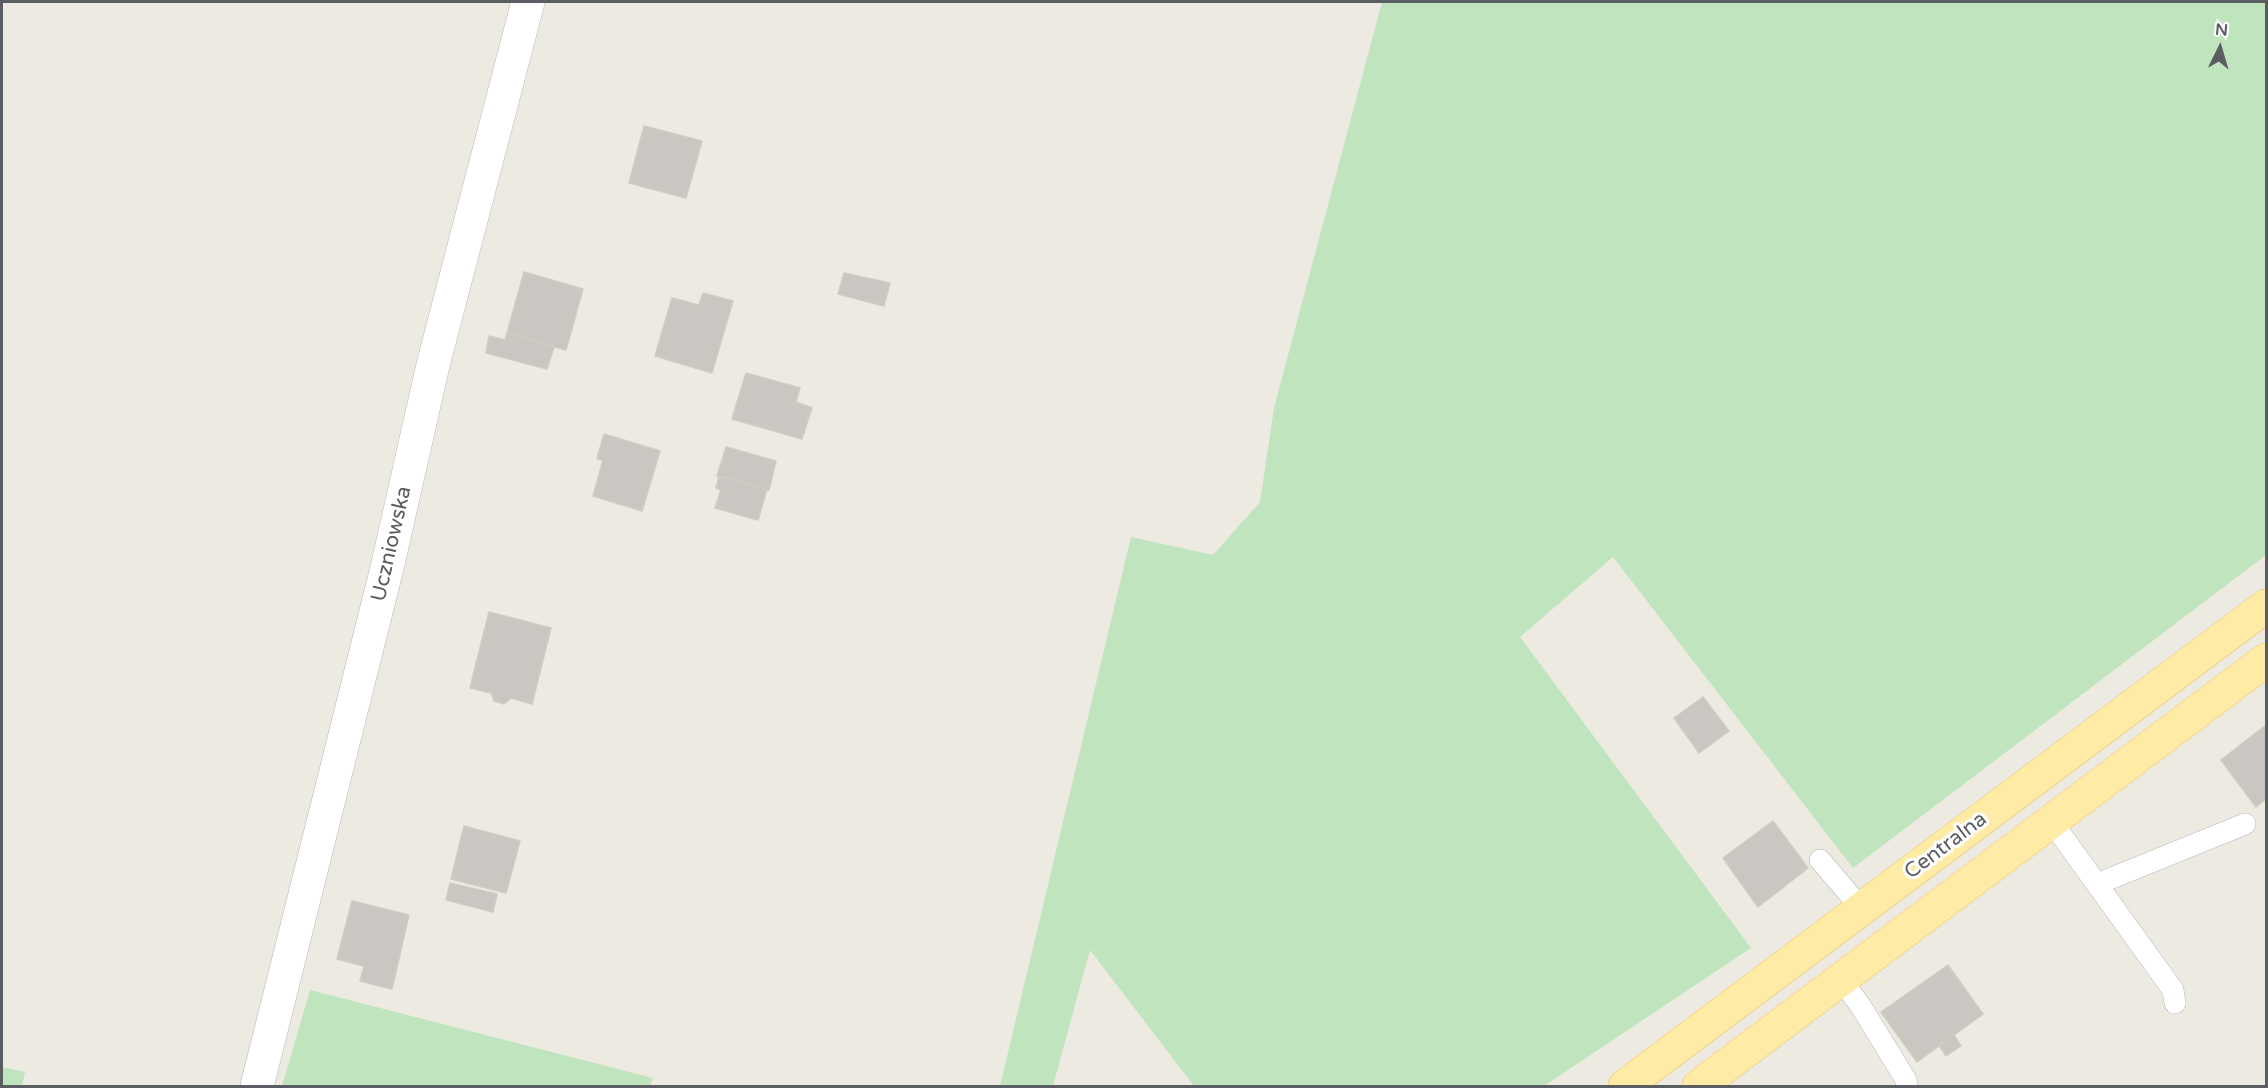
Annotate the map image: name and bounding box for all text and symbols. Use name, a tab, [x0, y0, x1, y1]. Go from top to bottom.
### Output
north arrow	[2190, 18, 2250, 78]
text: N	[2214, 20, 2229, 41]
street label: Uczniowska	[366, 484, 418, 604]
street label: Centralna	[1900, 807, 1992, 885]

